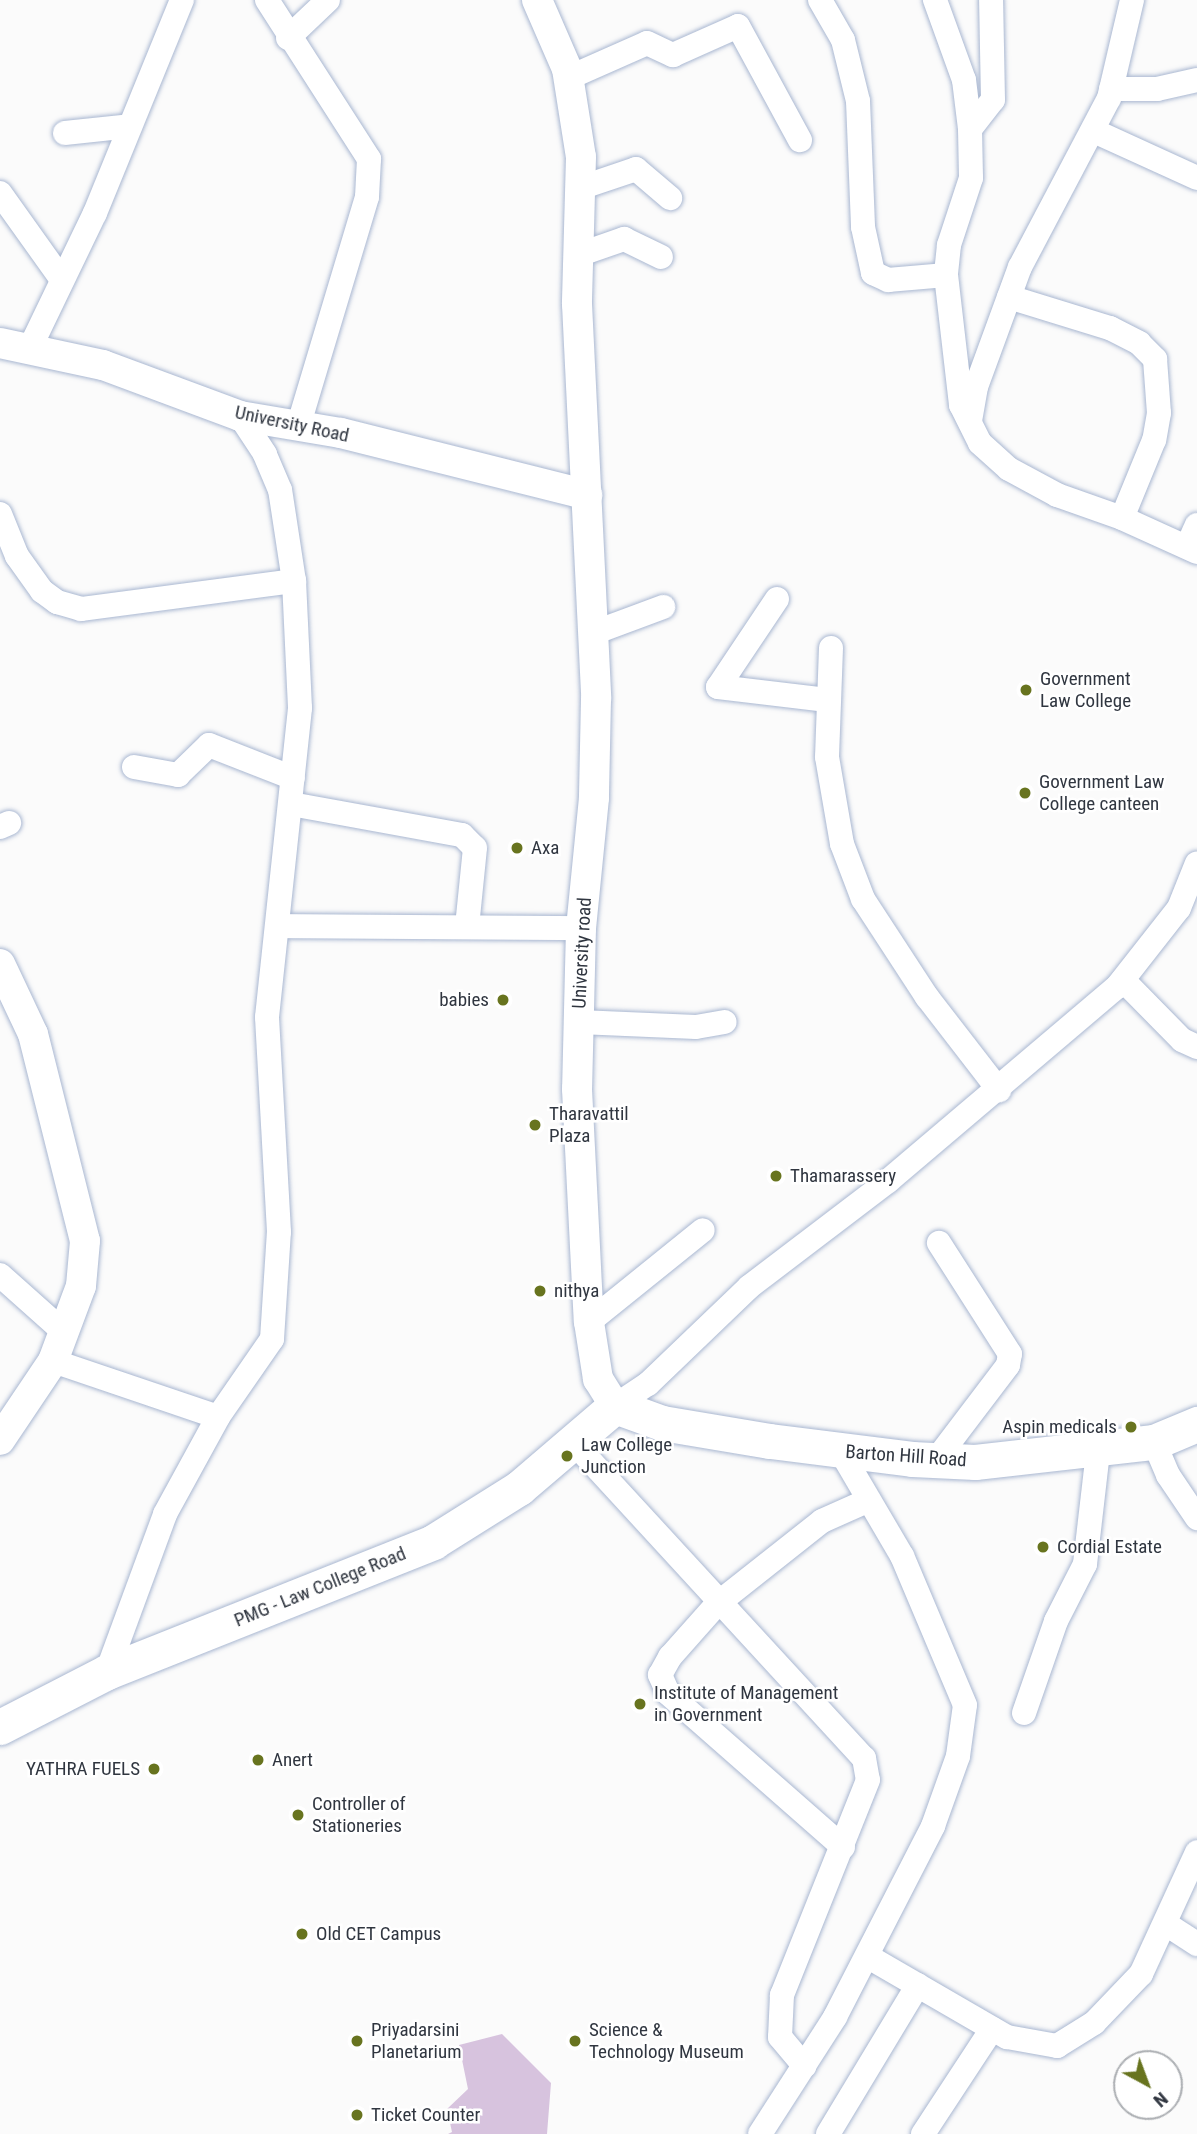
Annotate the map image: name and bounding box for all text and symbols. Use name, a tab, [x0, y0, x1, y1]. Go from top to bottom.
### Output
street label: University Road	[233, 401, 351, 447]
place label: Government Law College	[1040, 668, 1131, 712]
marker: Government Law College	[1018, 682, 1034, 698]
place label: Government Law College canteen	[1039, 771, 1164, 815]
marker: Government Law College canteen	[1017, 785, 1033, 801]
place label: Axa	[531, 837, 559, 859]
marker: Axa	[509, 840, 525, 856]
street label: University road	[568, 897, 596, 1009]
place label: babies	[439, 989, 489, 1011]
marker: babies	[495, 992, 511, 1008]
place label: Tharavattil Plaza	[549, 1103, 629, 1147]
marker: Tharavattil Plaza	[527, 1117, 543, 1133]
place label: Thamarassery	[790, 1165, 896, 1187]
marker: Thamarassery	[768, 1168, 784, 1184]
place label: nithya	[554, 1280, 599, 1302]
marker: nithya	[532, 1283, 548, 1299]
place label: Aspin medicals	[1002, 1416, 1117, 1438]
marker: Aspin medicals	[1123, 1419, 1139, 1435]
place label: Law College Junction	[581, 1434, 672, 1478]
street label: Barton Hill Road	[845, 1440, 967, 1472]
marker: Law College Junction	[559, 1448, 575, 1464]
place label: Cordial Estate	[1057, 1536, 1162, 1558]
marker: Cordial Estate	[1035, 1539, 1051, 1555]
street label: PMG - Law College Road	[231, 1542, 409, 1632]
place label: Institute of Management in Government	[654, 1682, 838, 1726]
marker: Institute of Management in Government	[632, 1696, 648, 1712]
place label: Anert	[272, 1749, 313, 1771]
marker: Anert	[250, 1752, 266, 1768]
place label: YATHRA FUELS	[26, 1758, 140, 1780]
marker: YATHRA FUELS	[146, 1761, 162, 1777]
place label: Controller of Stationeries	[312, 1793, 406, 1837]
marker: Controller of Stationeries	[290, 1807, 306, 1823]
place label: Old CET Campus	[316, 1923, 442, 1945]
marker: Old CET Campus	[294, 1926, 310, 1942]
place label: Priyadarsini Planetarium	[371, 2019, 461, 2063]
place label: Science & Technology Museum	[589, 2019, 744, 2063]
marker: Priyadarsini Planetarium	[349, 2033, 365, 2049]
marker: Science & Technology Museum	[567, 2033, 583, 2049]
north arrow	[1113, 2050, 1183, 2120]
text: N	[1149, 2087, 1173, 2112]
place label: Ticket Counter	[371, 2104, 480, 2126]
marker: Ticket Counter	[349, 2107, 365, 2123]

